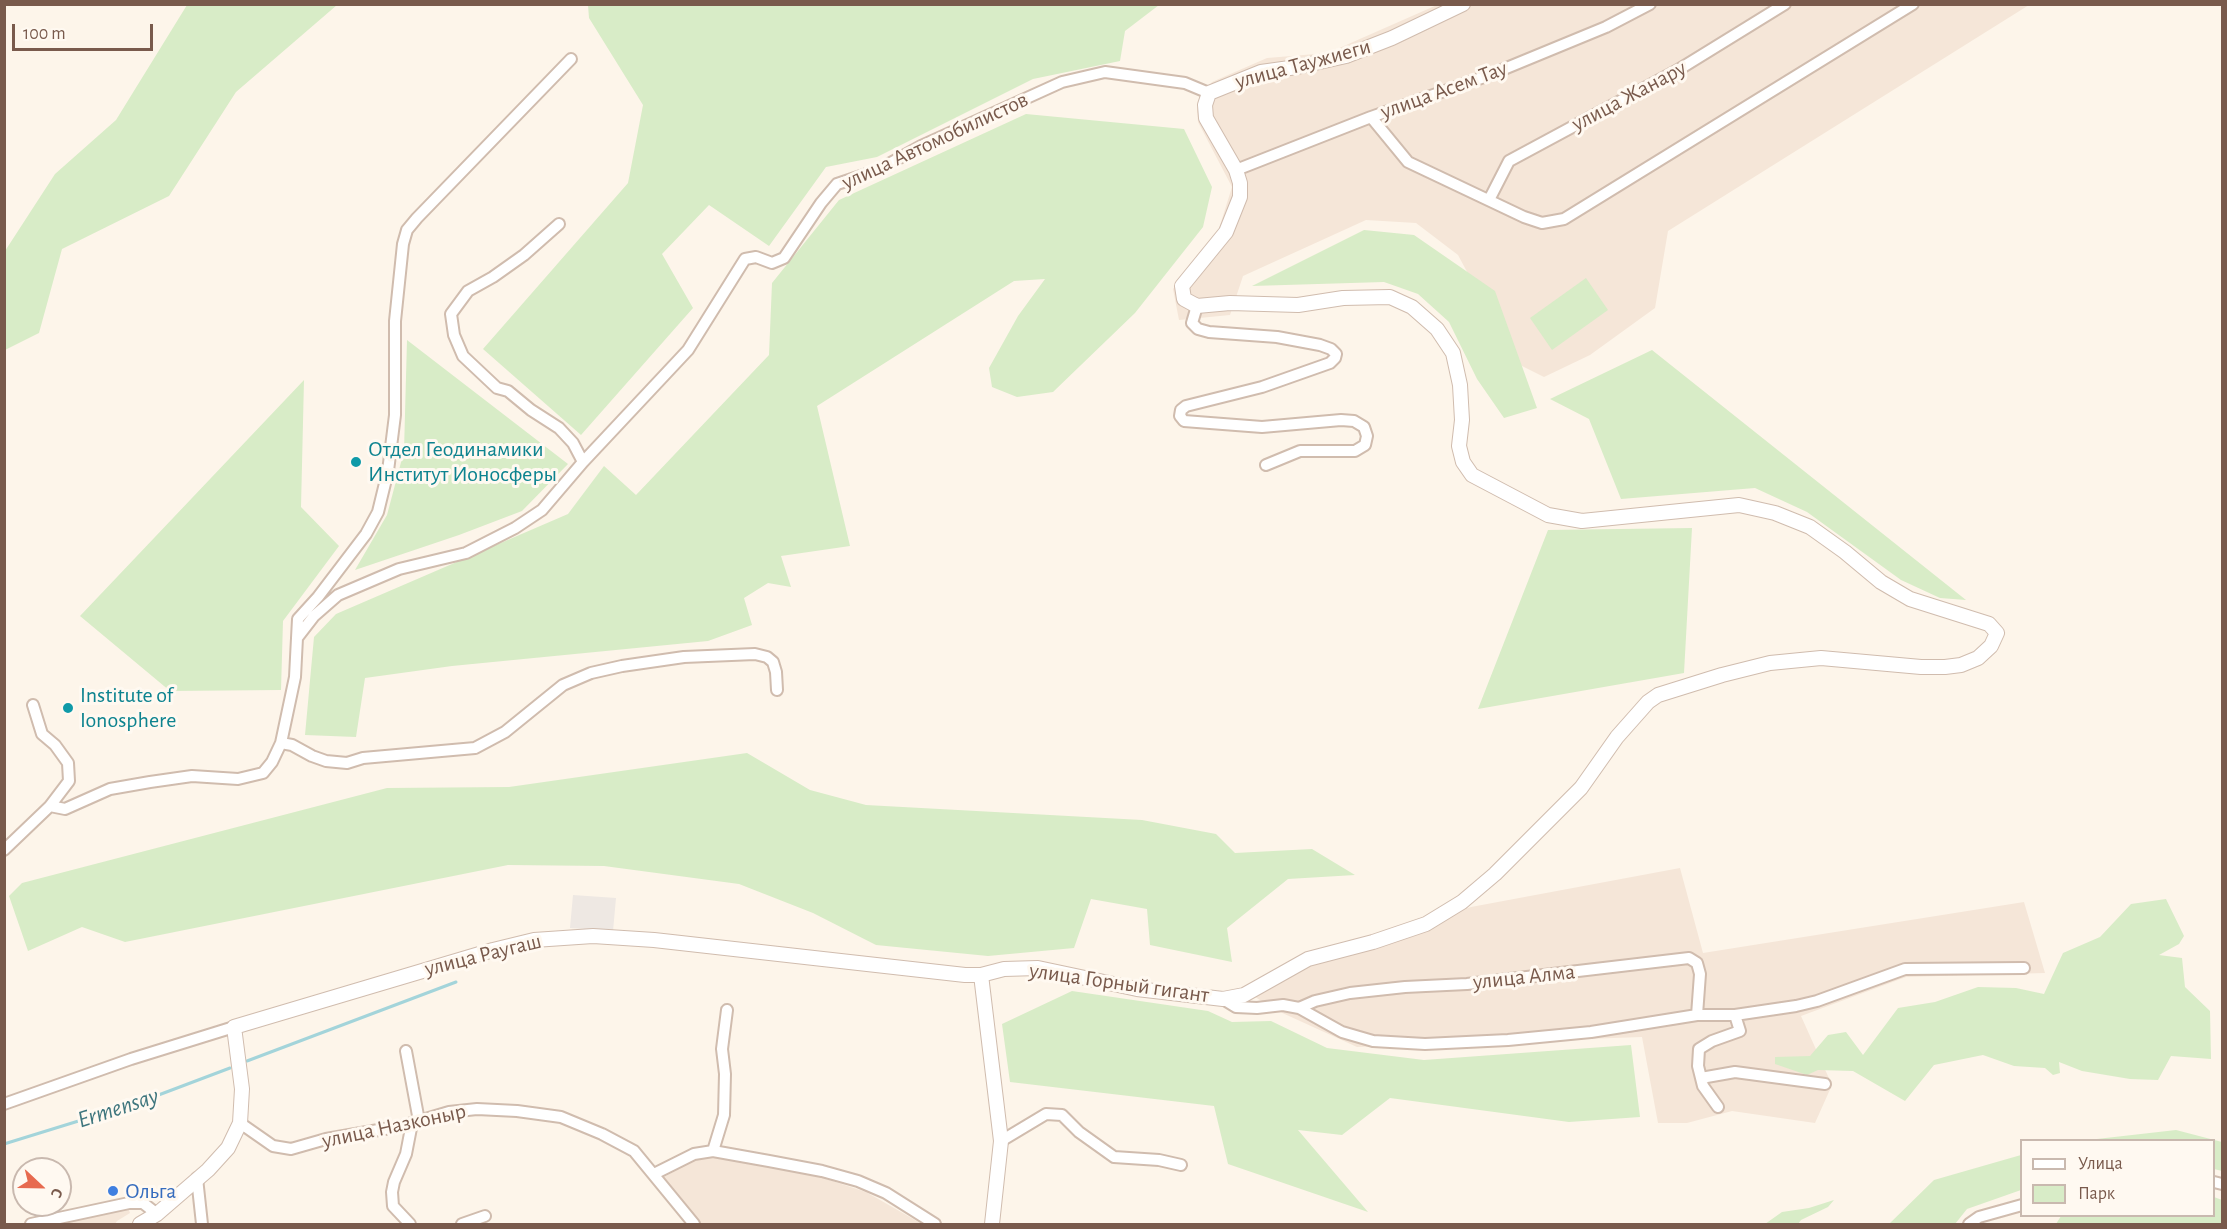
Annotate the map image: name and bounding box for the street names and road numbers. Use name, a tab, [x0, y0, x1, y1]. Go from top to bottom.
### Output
street label: улица Таужиеги	[1232, 33, 1374, 95]
street label: улица Асем Тау	[1377, 55, 1511, 125]
street label: улица Жанару	[1567, 55, 1691, 137]
street label: улица Автомобилистов	[838, 86, 1032, 196]
street label: улица Раугаш	[422, 928, 544, 982]
street label: улица Горный гигант	[1028, 957, 1210, 1009]
street label: улица Алма	[1472, 959, 1576, 995]
street label: улица Назконыр	[320, 1098, 468, 1154]

